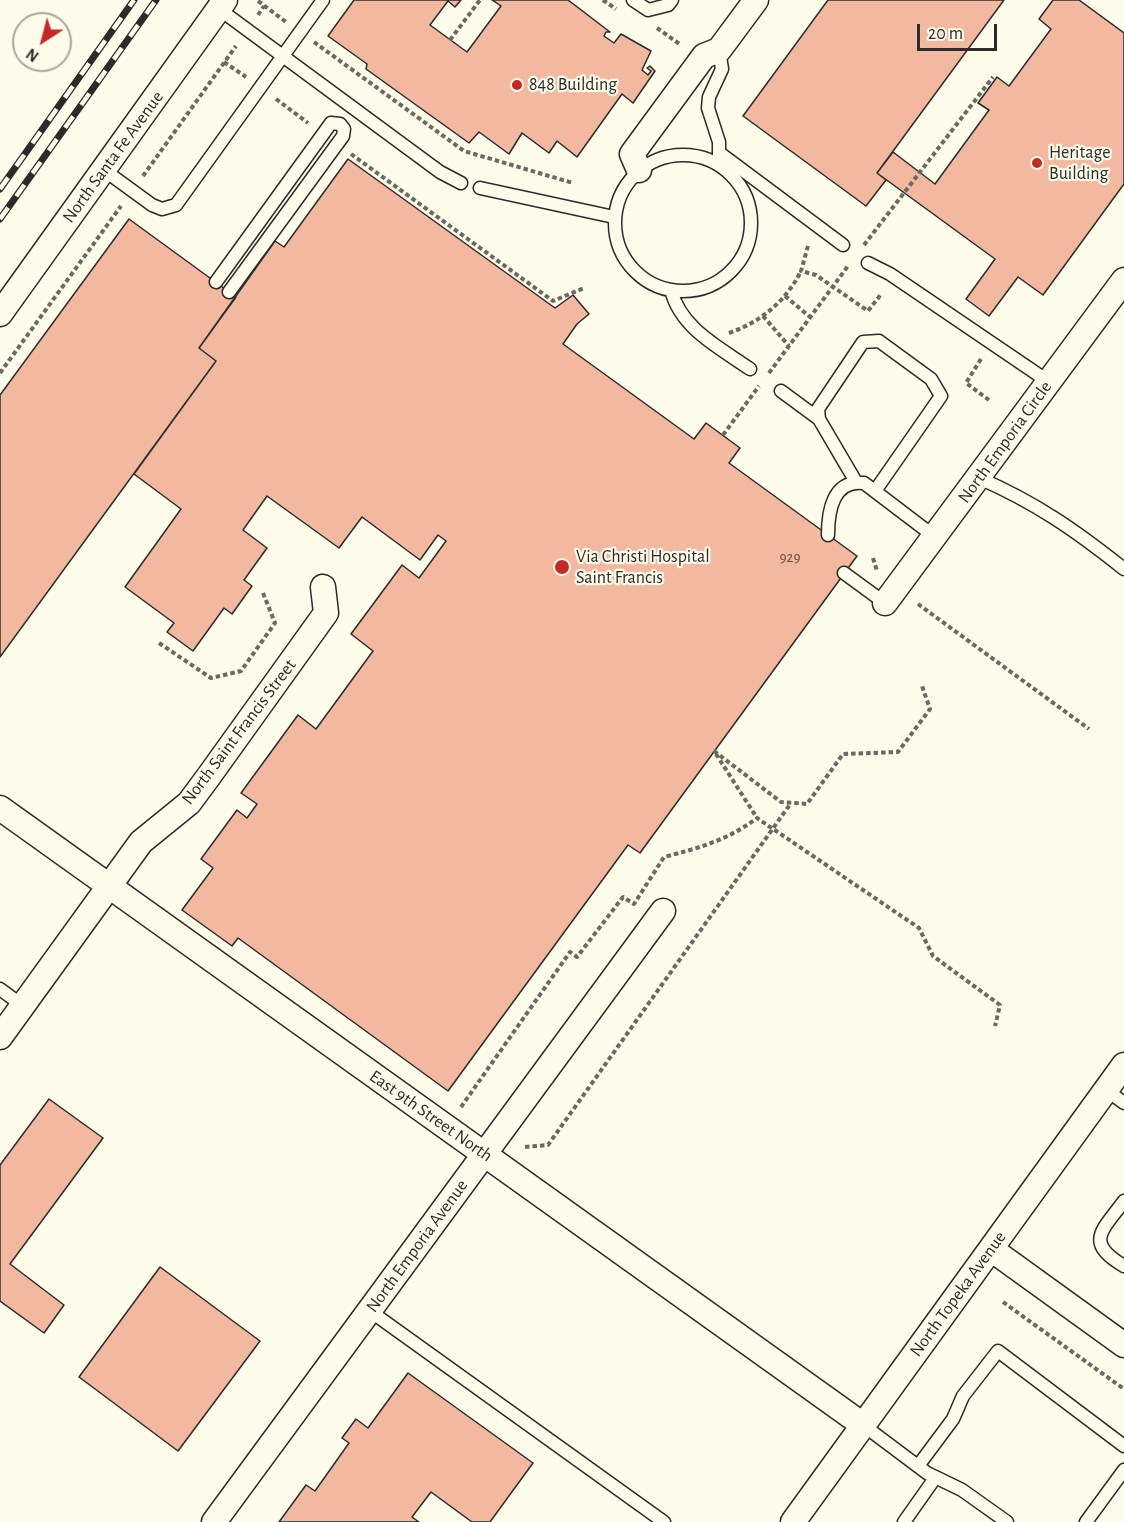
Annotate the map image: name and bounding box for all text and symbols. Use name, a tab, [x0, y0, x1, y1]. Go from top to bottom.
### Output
north arrow	[12, 12, 72, 72]
scale bar	[920, 12, 1000, 50]
text: 20 m	[928, 25, 963, 43]
text: N	[23, 45, 42, 65]
place label: 848 Building	[529, 74, 617, 96]
marker: 848 Building	[510, 78, 524, 92]
street label: North Santa Fe Avenue	[58, 87, 168, 227]
place label: Heritage Building	[1049, 142, 1111, 184]
marker: Heritage Building	[1030, 156, 1044, 170]
street label: North Emporia Circle	[953, 377, 1057, 507]
place label: Via Christi Hospital Saint Francis	[576, 546, 710, 588]
house number: 929	[780, 548, 800, 566]
marker: Via Christi Hospital Saint Francis	[553, 558, 571, 576]
street label: North Saint Francis Street	[177, 655, 301, 809]
street label: East 9th Street North	[365, 1065, 497, 1167]
street label: North Emporia Avenue	[361, 1175, 473, 1317]
street label: North Topeka Avenue	[905, 1227, 1011, 1361]

